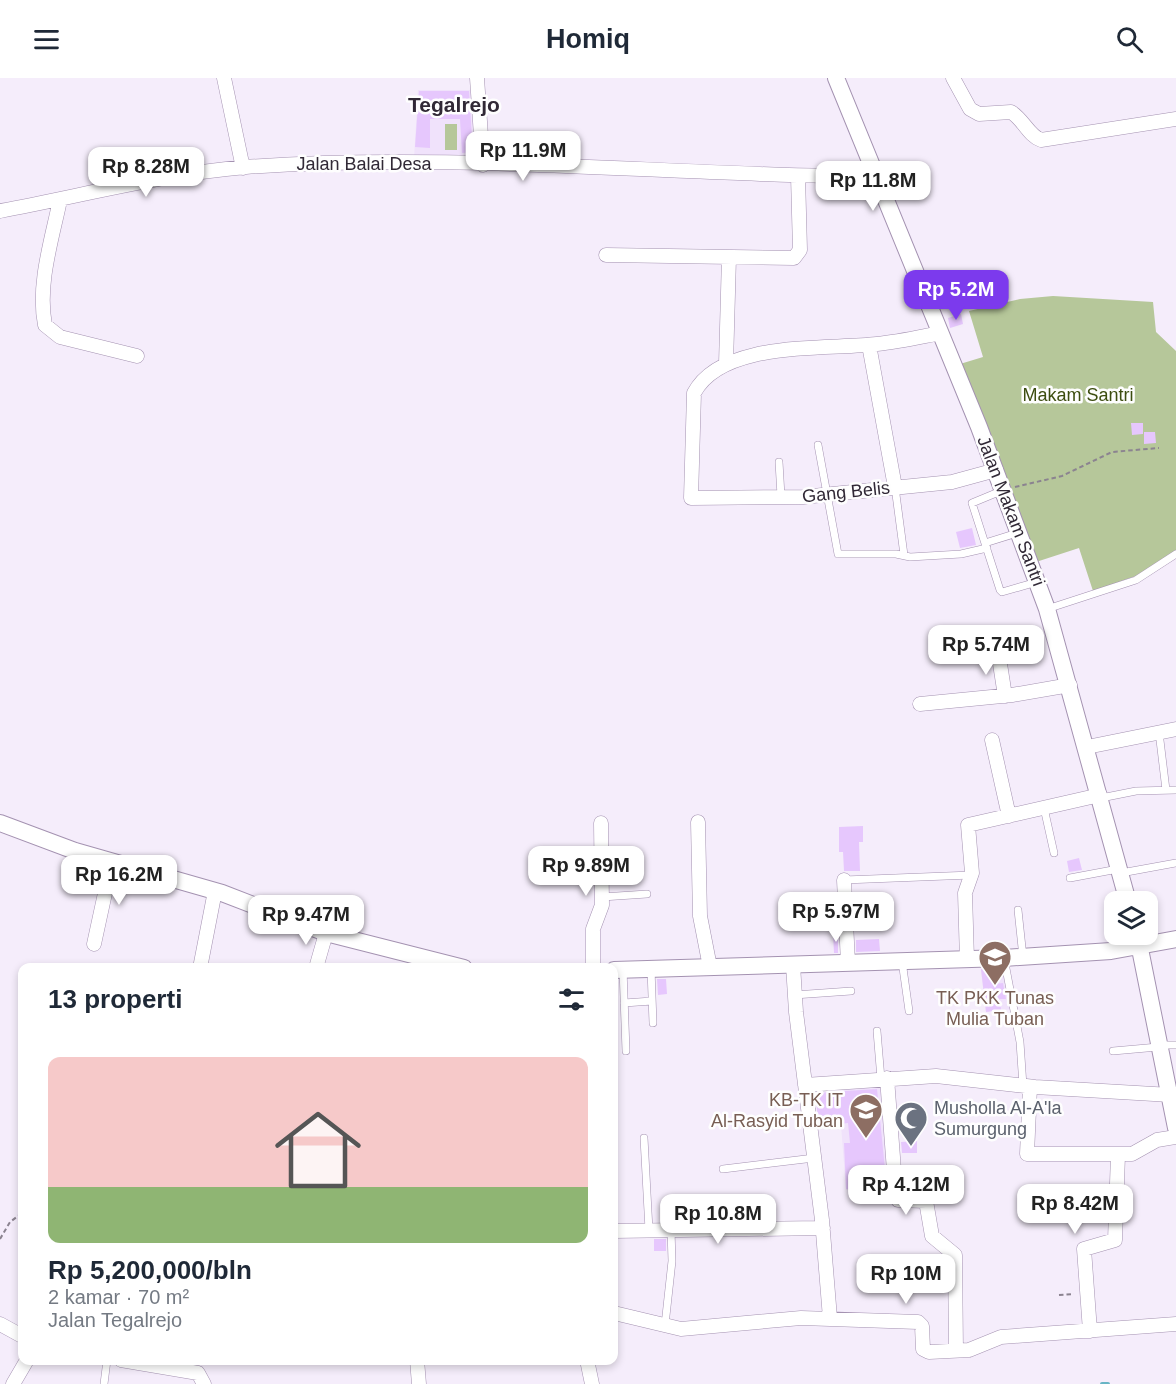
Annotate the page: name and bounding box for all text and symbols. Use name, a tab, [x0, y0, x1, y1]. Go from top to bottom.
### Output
icon: menu	[30, 23, 63, 56]
icon: search	[1113, 23, 1146, 56]
text: Homiq	[546, 24, 630, 54]
district label: Tegalrejo	[408, 93, 500, 116]
pin: Rp 11.9M	[461, 131, 585, 182]
text: Rp 11.9M	[480, 139, 566, 161]
pin: Rp 8.28M	[84, 147, 208, 198]
street label: Jalan Balai Desa	[296, 154, 433, 174]
text: Rp 8.28M	[102, 155, 190, 177]
pin: Rp 11.8M	[811, 161, 935, 212]
text: Rp 11.8M	[830, 169, 916, 191]
pin: Rp 5.2M	[901, 270, 1011, 321]
text: Rp 5.2M	[918, 278, 994, 300]
park label: Makam Santri	[1022, 385, 1134, 405]
street label: Jalan Makam Santri	[973, 433, 1049, 589]
street label: Gang Belis	[801, 477, 891, 507]
pin: Rp 5.74M	[924, 625, 1048, 676]
text: Rp 5.74M	[942, 633, 1030, 655]
pin: Rp 9.89M	[524, 846, 648, 897]
text: Rp 9.89M	[542, 854, 630, 876]
pin: Rp 16.2M	[57, 855, 181, 906]
text: Rp 16.2M	[75, 863, 163, 885]
map controls	[1104, 891, 1158, 945]
button: layers	[1104, 891, 1158, 945]
pin: Rp 5.97M	[774, 892, 898, 943]
pin: Rp 9.47M	[244, 895, 368, 946]
text: Rp 5.97M	[792, 900, 880, 922]
text: Rp 9.47M	[262, 903, 350, 925]
school or university icon: TK PKK Tunas Mulia Tuban	[977, 939, 1013, 986]
icon: filters	[555, 983, 588, 1016]
text: 13 properti	[48, 984, 182, 1014]
place label: TK PKK Tunas Mulia Tuban	[936, 988, 1054, 1029]
place label: KB-TK IT Al-Rasyid Tuban	[711, 1090, 843, 1131]
school or university icon: KB-TK IT Al-Rasyid Tuban	[848, 1092, 884, 1139]
icon: home	[264, 1096, 372, 1204]
place label: Musholla Al-A'la Sumurgung	[934, 1098, 1062, 1139]
mosque icon: Musholla Al-A'la Sumurgung	[893, 1100, 929, 1147]
pin: Rp 4.12M	[844, 1165, 968, 1216]
text: Rp 4.12M	[862, 1173, 950, 1195]
pin: Rp 8.42M	[1013, 1184, 1137, 1235]
text: Rp 8.42M	[1031, 1192, 1119, 1214]
pin: Rp 10.8M	[656, 1194, 780, 1245]
text: Rp 10.8M	[674, 1202, 762, 1224]
pin: Rp 10M	[857, 1254, 955, 1305]
text: Rp 5,200,000/bln	[48, 1255, 252, 1285]
text: Rp 10M	[870, 1262, 942, 1284]
text: 2 kamar · 70 m²	[48, 1286, 189, 1308]
text: Jalan Tegalrejo	[48, 1309, 182, 1331]

